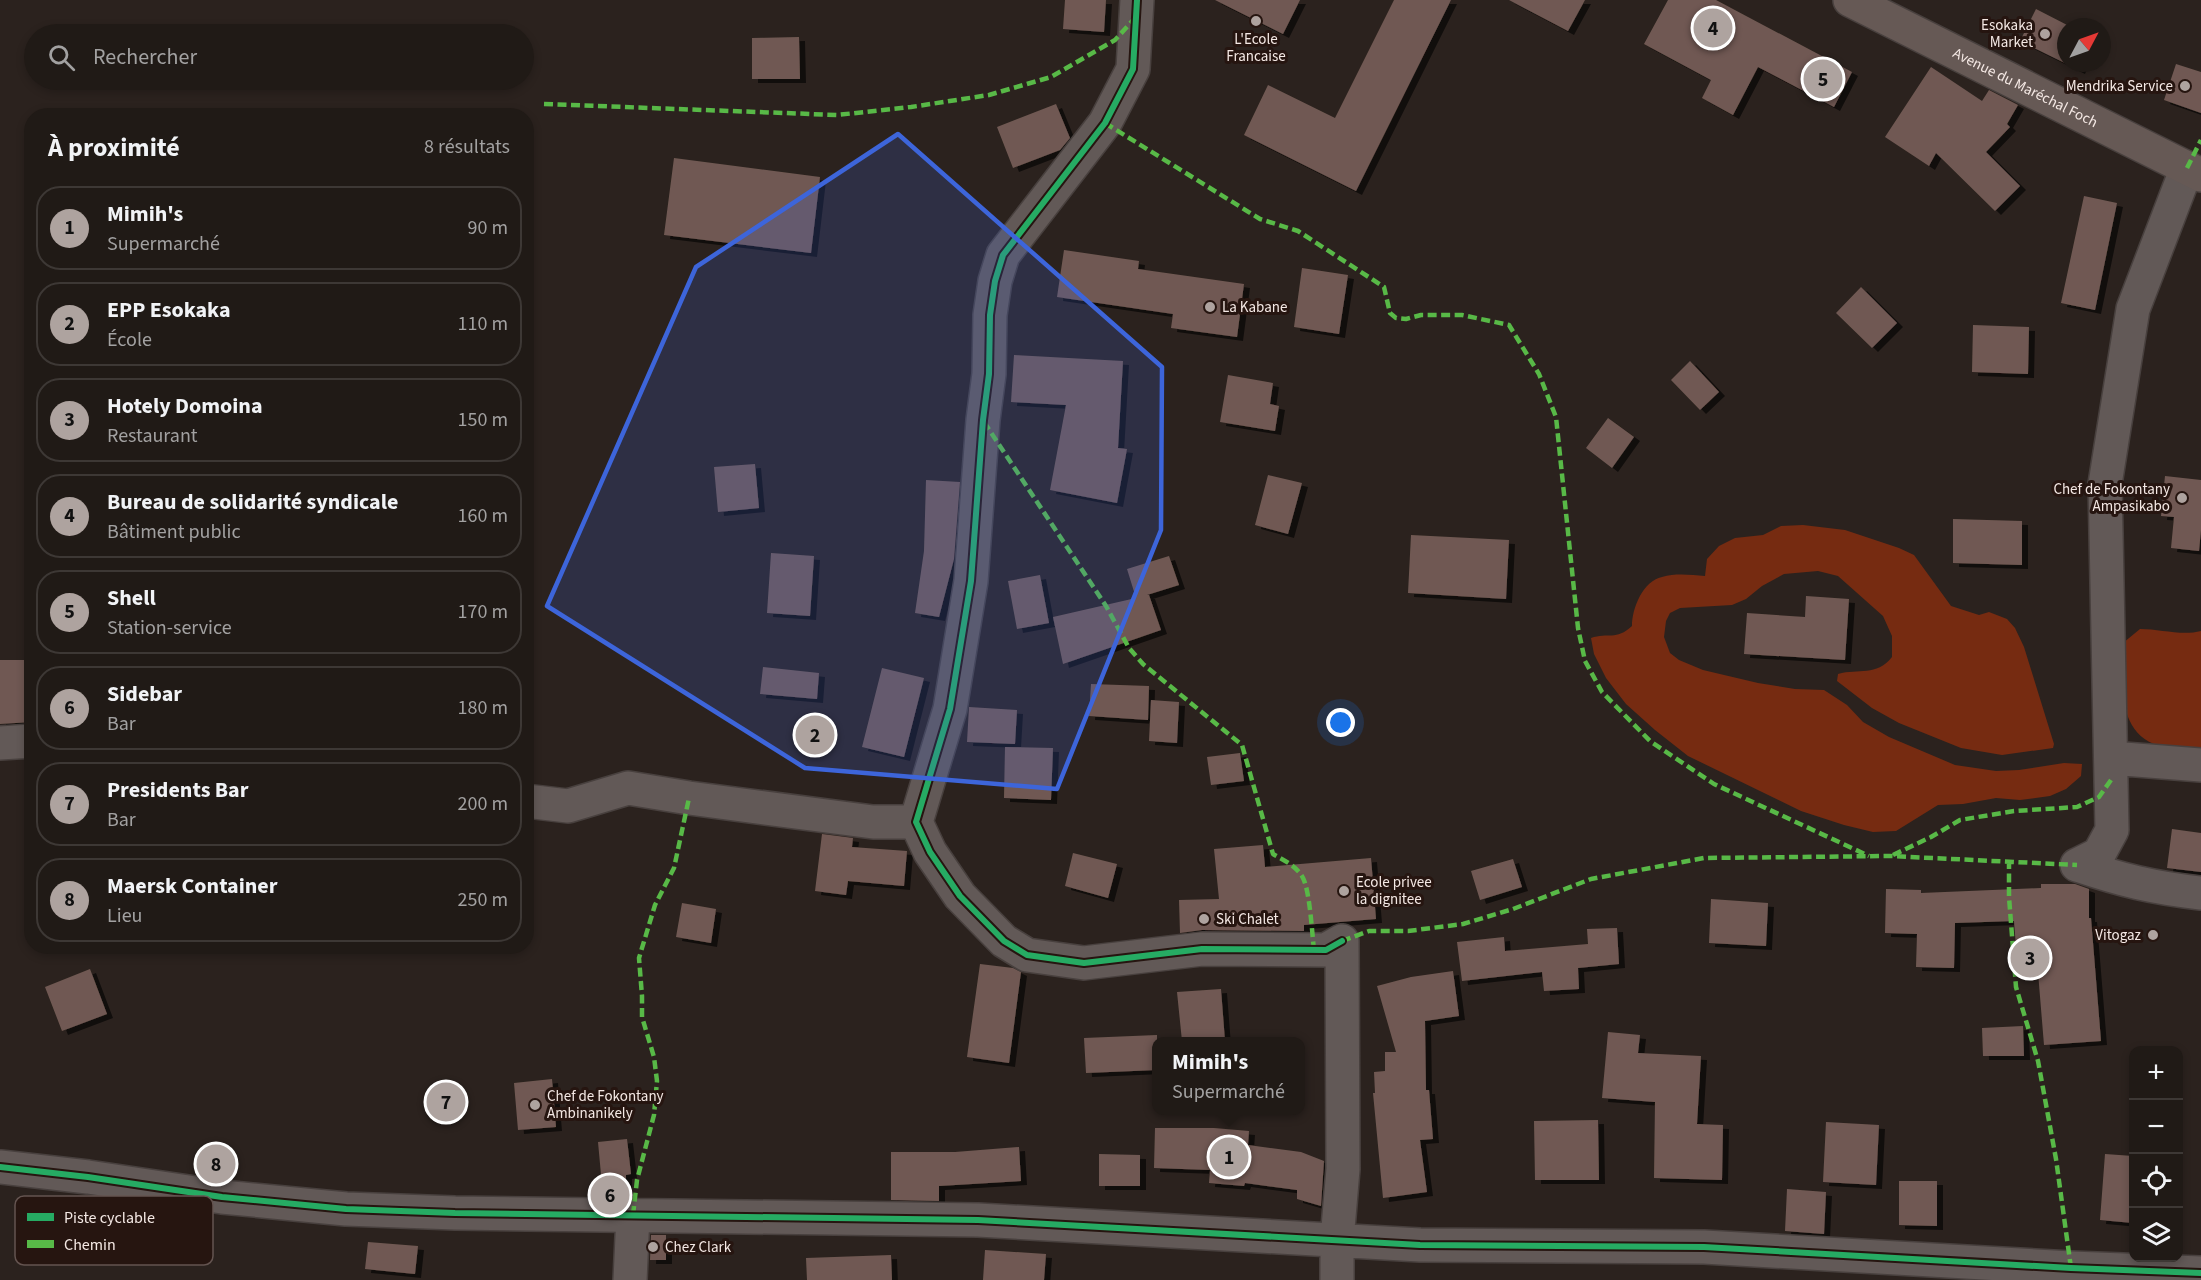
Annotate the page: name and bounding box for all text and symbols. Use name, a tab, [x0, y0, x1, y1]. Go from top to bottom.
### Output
pin: 4	[1694, 6, 1732, 51]
marker: L'Ecole Francaise	[1249, 14, 1263, 28]
place label: Esokaka Market	[1981, 15, 2033, 53]
north arrow	[2057, 18, 2111, 72]
search box	[24, 24, 534, 90]
marker: Esokaka Market	[2038, 27, 2052, 41]
place label: L'Ecole Francaise	[1226, 29, 1286, 67]
icon: search	[45, 41, 78, 74]
text: Rechercher	[93, 41, 197, 73]
street label: Avenue du Maréchal Foch	[1949, 43, 2101, 133]
pin: 5	[1804, 56, 1842, 101]
place label: Mendrika Service	[2066, 76, 2173, 97]
marker: Mendrika Service	[2178, 79, 2192, 93]
text: À proximité	[48, 129, 180, 166]
text: 8 résultats	[424, 133, 510, 161]
text: Mimih's	[107, 198, 183, 230]
text: 1	[64, 214, 75, 242]
text: 90 m	[468, 214, 508, 242]
text: Supermarché	[107, 230, 220, 258]
text: EPP Esokaka	[107, 294, 231, 326]
place label: La Kabane	[1222, 297, 1287, 318]
marker: La Kabane	[1203, 300, 1217, 314]
text: 2	[64, 310, 75, 338]
text: 110 m	[458, 310, 508, 338]
text: École	[107, 326, 152, 354]
text: Hotely Domoina	[107, 390, 263, 422]
text: 3	[64, 406, 75, 434]
text: 150 m	[458, 406, 508, 434]
text: Restaurant	[107, 422, 198, 450]
place label: Chef de Fokontany Ampasikabo	[2053, 479, 2170, 517]
text: Bureau de solidarité syndicale	[107, 486, 398, 518]
marker: Chef de Fokontany Ampasikabo	[2175, 491, 2189, 505]
text: 4	[64, 502, 75, 530]
text: 160 m	[458, 502, 508, 530]
text: Bâtiment public	[107, 518, 241, 546]
text: Shell	[107, 582, 156, 614]
text: 5	[64, 598, 75, 626]
text: 170 m	[458, 598, 508, 626]
text: Station-service	[107, 614, 232, 642]
text: Sidebar	[107, 678, 182, 710]
text: 6	[64, 694, 75, 722]
text: 180 m	[458, 694, 508, 722]
your location	[1326, 708, 1355, 737]
text: Bar	[107, 710, 136, 738]
pin: 2	[796, 712, 834, 758]
text: Presidents Bar	[107, 774, 248, 806]
text: 7	[64, 790, 75, 818]
text: 200 m	[458, 790, 508, 818]
text: Bar	[107, 806, 136, 834]
text: Maersk Container	[107, 870, 278, 902]
place label: Ecole privee la dignitee	[1356, 872, 1432, 910]
marker: Ecole privee la dignitee	[1337, 884, 1351, 898]
text: 8	[64, 886, 75, 914]
text: 250 m	[458, 886, 508, 914]
text: Lieu	[107, 902, 142, 930]
place label: Ski Chalet	[1216, 909, 1279, 930]
marker: Ski Chalet	[1197, 912, 1211, 926]
place label: Vitogaz	[2095, 925, 2141, 946]
marker: Vitogaz	[2146, 928, 2160, 942]
pin: 3	[2010, 936, 2050, 980]
popup	[1152, 1037, 1305, 1115]
text: Mimih's	[1172, 1046, 1248, 1078]
map controls	[2129, 1046, 2183, 1262]
button: +	[2129, 1046, 2183, 1100]
text: Supermarché	[1172, 1078, 1285, 1106]
pin: 7	[426, 1080, 466, 1124]
place label: Chef de Fokontany Ambinanikely	[547, 1086, 664, 1124]
marker: Chef de Fokontany Ambinanikely	[528, 1098, 542, 1112]
button: −	[2129, 1100, 2183, 1154]
pin: 1	[1210, 1134, 1248, 1180]
pin: 8	[196, 1142, 236, 1186]
button: locate	[2129, 1154, 2183, 1208]
pin: 6	[590, 1172, 630, 1218]
legend	[15, 1196, 213, 1265]
text: Piste cyclable	[64, 1207, 155, 1229]
button: layers	[2129, 1208, 2183, 1262]
text: Chemin	[64, 1234, 116, 1256]
place label: Chez Clark	[665, 1237, 732, 1258]
marker: Chez Clark	[646, 1240, 660, 1254]

